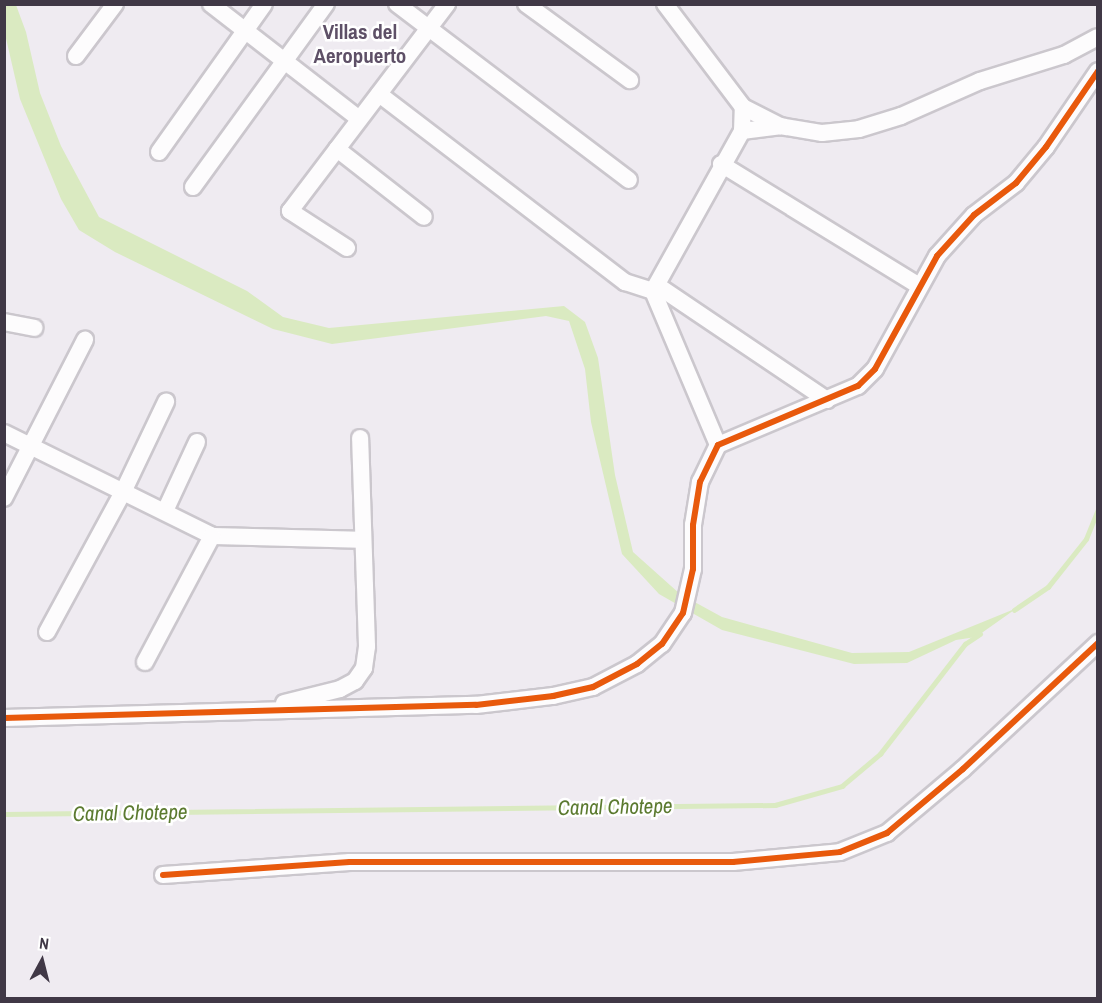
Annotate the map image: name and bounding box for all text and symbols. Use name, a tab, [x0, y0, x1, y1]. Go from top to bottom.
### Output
district label: Villas del Aeropuerto	[314, 19, 406, 69]
water label: Canal Chotepe	[557, 793, 673, 821]
water label: Canal Chotepe	[72, 799, 188, 827]
north arrow	[12, 931, 72, 991]
text: N	[38, 932, 50, 955]

